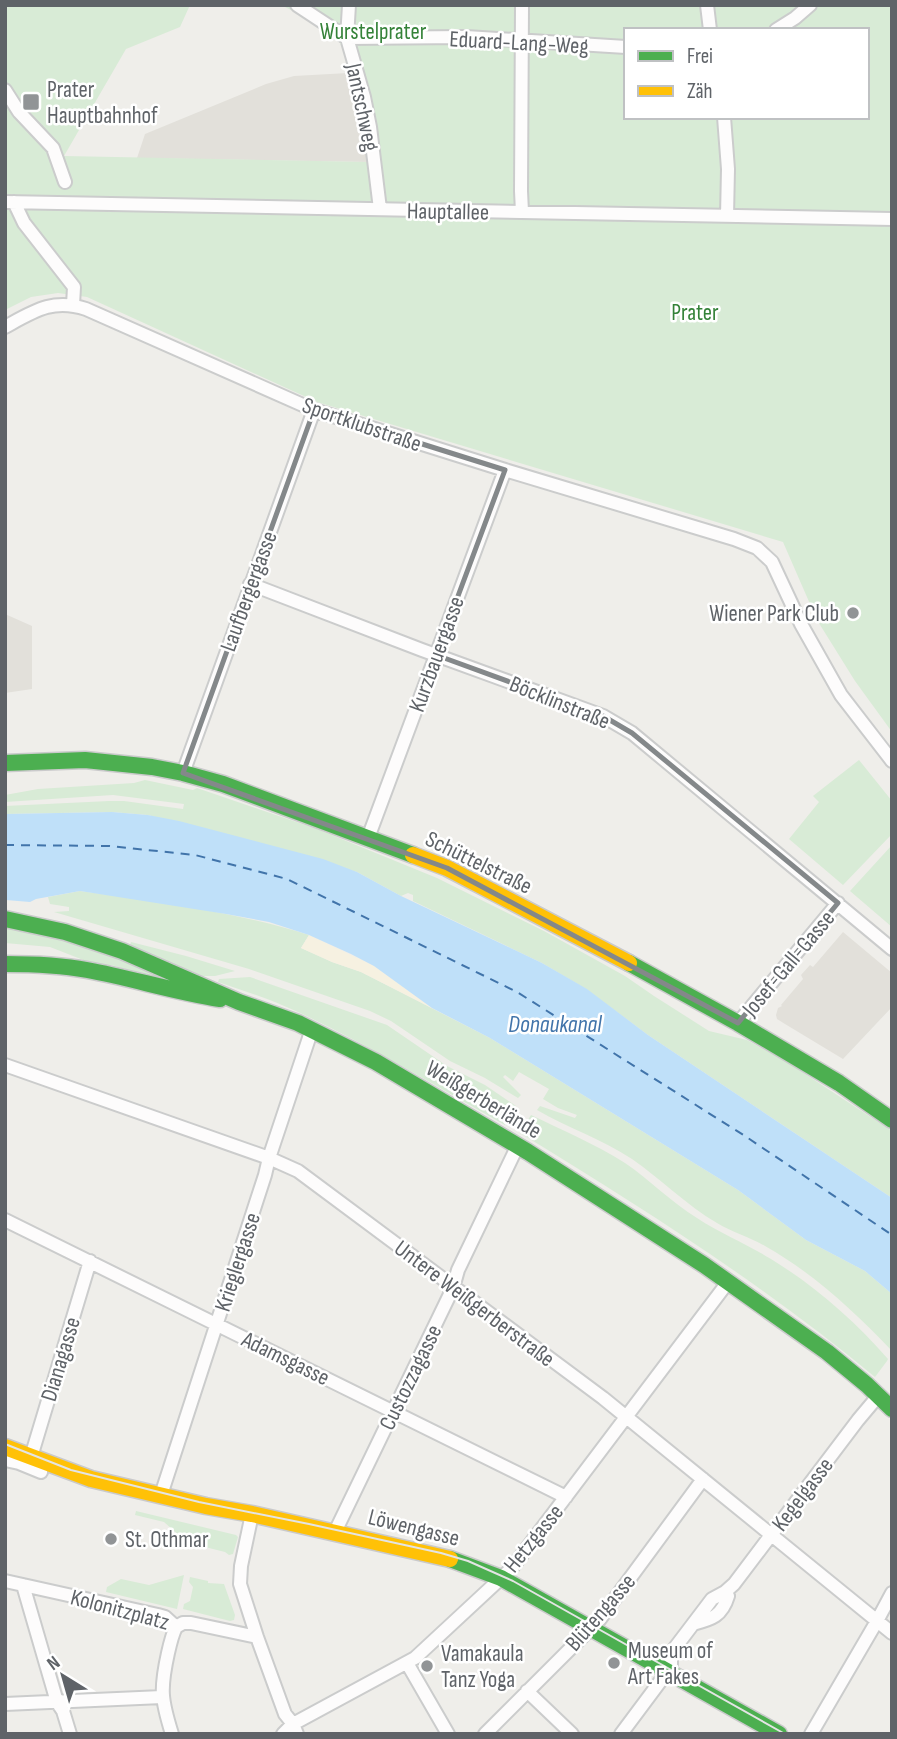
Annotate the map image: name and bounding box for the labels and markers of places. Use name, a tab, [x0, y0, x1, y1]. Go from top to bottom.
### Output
place label: Prater Hauptbahnhof	[47, 76, 158, 130]
marker: Prater Hauptbahnhof	[21, 92, 41, 112]
place label: Wiener Park Club	[709, 600, 839, 628]
marker: Wiener Park Club	[845, 605, 861, 621]
place label: St. Othmar	[125, 1526, 209, 1554]
marker: St. Othmar	[103, 1531, 119, 1547]
place label: Museum of Art Fakes	[627, 1637, 713, 1691]
place label: Vamakaula Tanz Yoga	[441, 1640, 524, 1694]
marker: Museum of Art Fakes	[606, 1655, 622, 1671]
marker: Vamakaula Tanz Yoga	[419, 1658, 435, 1674]

